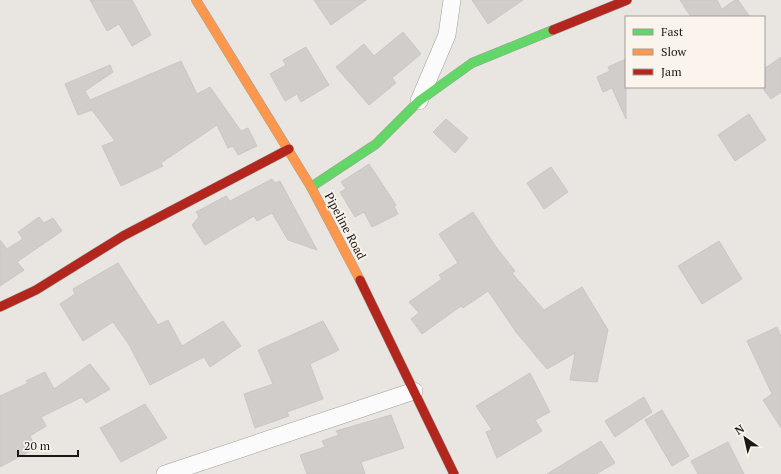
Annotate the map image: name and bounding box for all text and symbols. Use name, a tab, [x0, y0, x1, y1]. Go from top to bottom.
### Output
legend	[625, 16, 765, 88]
text: Fast	[661, 24, 684, 39]
text: Slow	[661, 44, 687, 59]
text: Jam	[661, 64, 682, 79]
street label: Pipeline Road	[322, 190, 370, 262]
north arrow	[725, 418, 765, 458]
text: N	[732, 421, 747, 438]
scale bar	[18, 432, 78, 458]
text: 20 m	[24, 438, 51, 453]

